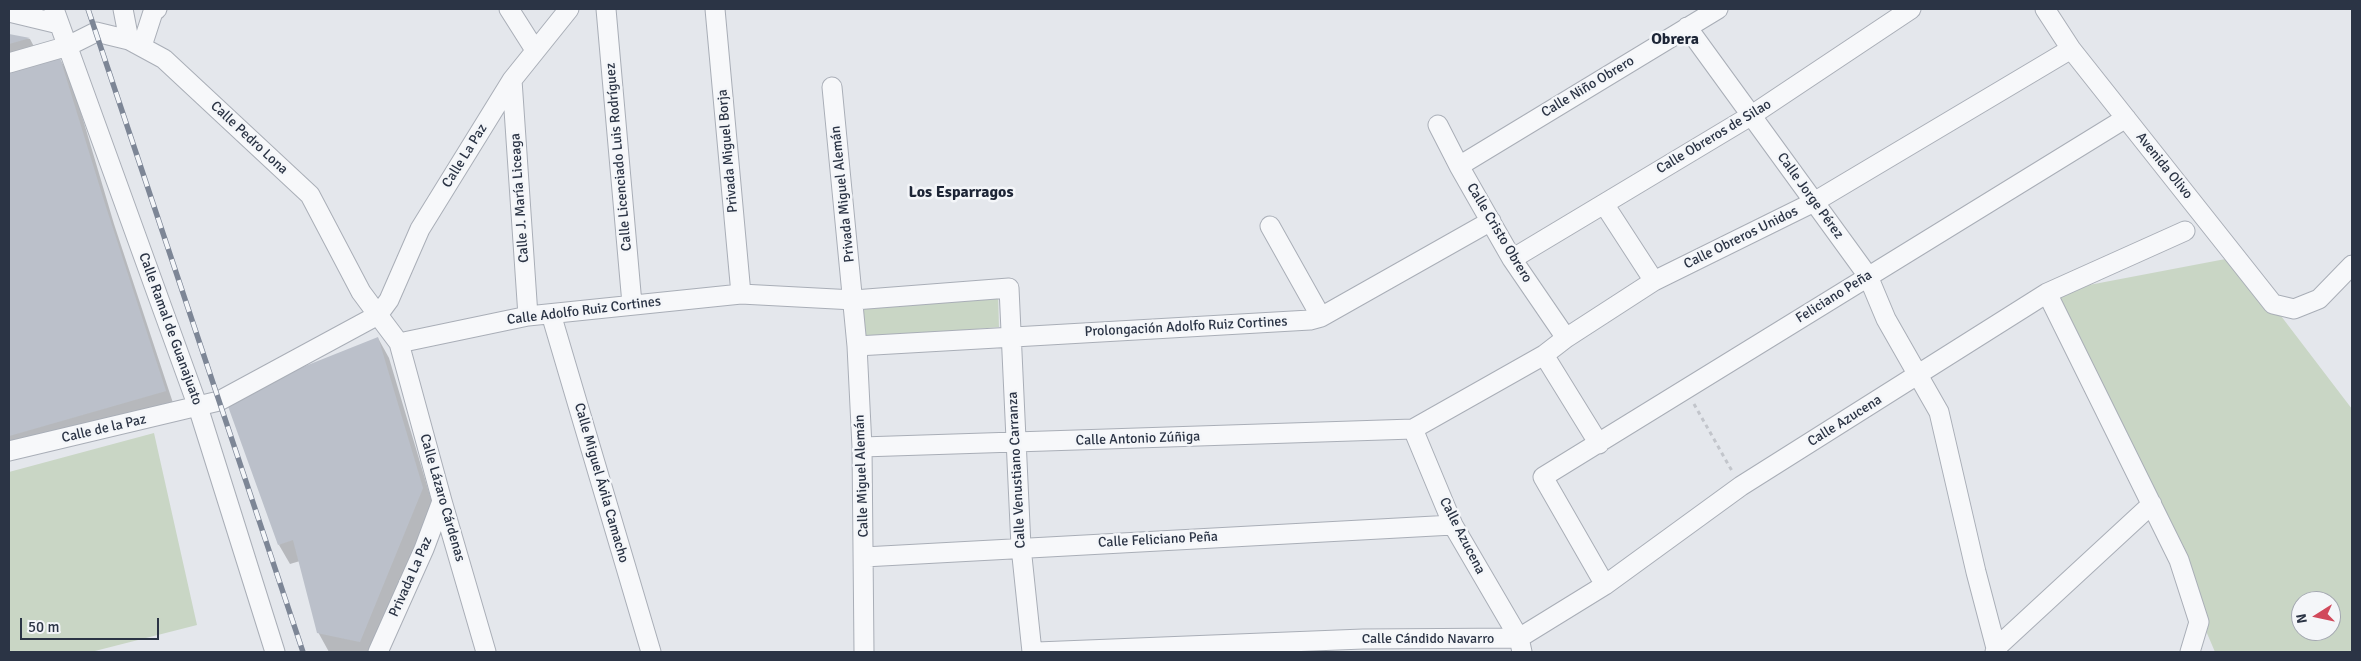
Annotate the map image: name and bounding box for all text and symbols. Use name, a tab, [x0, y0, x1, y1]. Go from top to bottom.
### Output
district label: Obrera	[1651, 30, 1699, 50]
street label: Calle Niño Obrero	[1538, 53, 1638, 121]
street label: Calle Licenciado Luis Rodríguez	[602, 62, 636, 252]
street label: Privada Miguel Borja	[714, 88, 742, 214]
street label: Calle Obreros de Silao	[1654, 96, 1774, 178]
street label: Calle Pedro Lona	[207, 98, 291, 178]
street label: Calle La Paz	[439, 121, 491, 191]
street label: Privada Miguel Alemán	[827, 125, 859, 263]
street label: Avenida Olivo	[2132, 129, 2196, 203]
street label: Calle J. María Liceaga	[507, 133, 533, 263]
street label: Calle Jorge Pérez	[1773, 150, 1847, 242]
street label: Calle Cristo Obrero	[1463, 180, 1535, 286]
district label: Los Esparragos	[909, 183, 1013, 203]
street label: Calle Obreros Unidos	[1681, 203, 1801, 273]
street label: Calle Ramal de Guanajuato	[135, 251, 205, 407]
street label: Feliciano Peña	[1793, 267, 1875, 327]
street label: Calle Adolfo Ruiz Cortines	[506, 293, 662, 329]
street label: Prolongación Adolfo Ruiz Cortines	[1084, 313, 1288, 341]
street label: Calle Venustiano Carranza	[1005, 391, 1029, 549]
street label: Calle Azucena	[1805, 392, 1885, 450]
street label: Calle Miguel Ávila Camacho	[570, 401, 632, 565]
street label: Calle de la Paz	[60, 411, 148, 447]
street label: Calle Miguel Alemán	[851, 414, 873, 538]
street label: Calle Antonio Zúñiga	[1075, 428, 1201, 450]
street label: Calle Lázaro Cárdenas	[416, 432, 468, 564]
street label: Calle Azucena	[1435, 495, 1489, 577]
street label: Calle Feliciano Peña	[1098, 528, 1218, 552]
street label: Privada La Paz	[386, 534, 436, 620]
north arrow	[2291, 591, 2341, 641]
scale bar	[22, 608, 161, 640]
text: N	[2293, 612, 2311, 625]
text: 50 m	[28, 618, 59, 636]
street label: Calle Cándido Navarro	[1362, 631, 1494, 647]

